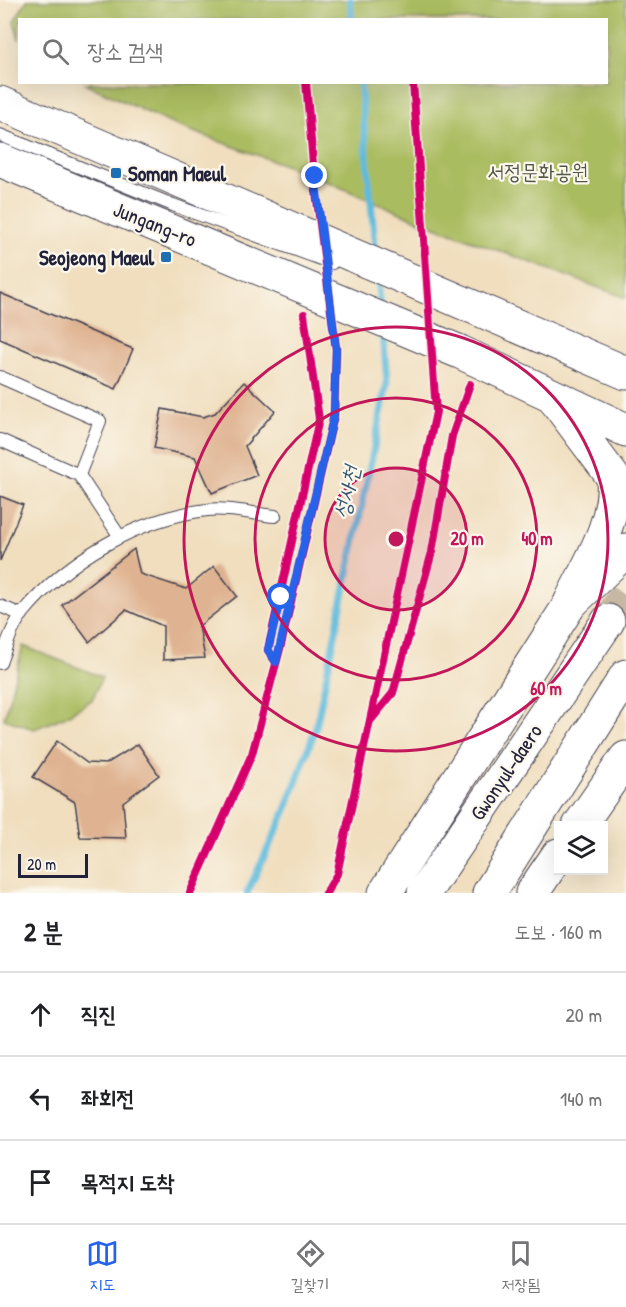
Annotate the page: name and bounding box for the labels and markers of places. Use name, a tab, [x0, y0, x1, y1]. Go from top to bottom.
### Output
place label: Soman Maeul	[128, 159, 226, 188]
marker: Soman Maeul	[109, 166, 123, 180]
place label: Seojeong Maeul	[39, 243, 154, 273]
marker: Seojeong Maeul	[159, 250, 173, 264]
centre of rings	[386, 529, 406, 549]

